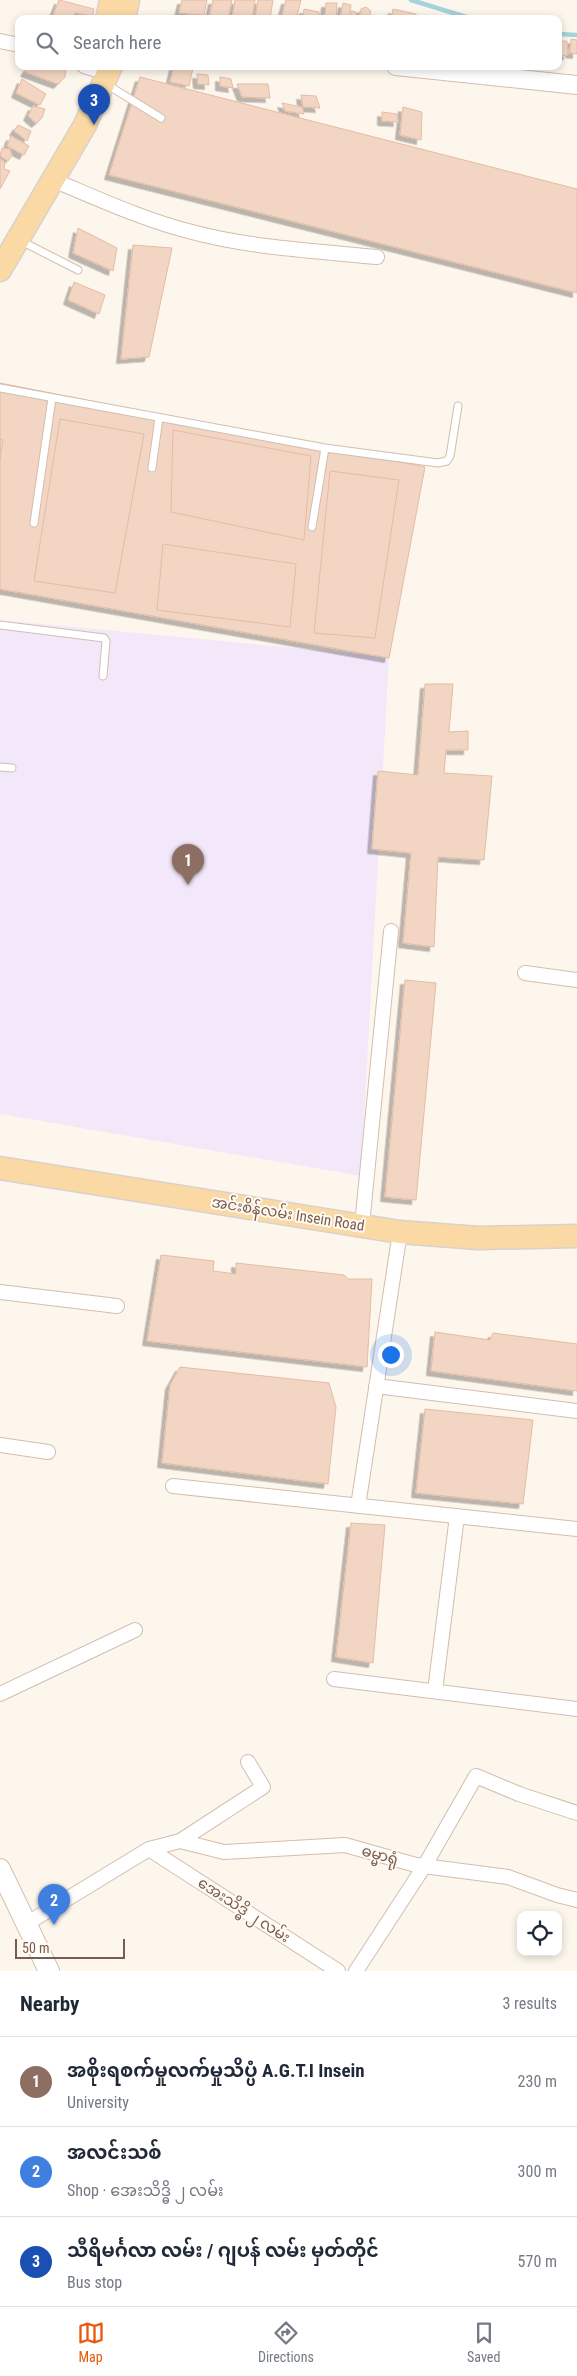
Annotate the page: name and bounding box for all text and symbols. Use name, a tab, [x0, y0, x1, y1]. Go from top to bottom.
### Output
search box	[15, 15, 562, 70]
icon: search	[33, 29, 61, 57]
text: Search here	[73, 31, 161, 54]
pin: 3	[78, 84, 110, 125]
pin: 1	[172, 844, 204, 885]
street label: အင်းစိန်လမ်း Insein Road	[210, 1192, 366, 1238]
your location	[378, 1342, 404, 1368]
street label: ဓမ္မာရုံ	[359, 1841, 400, 1872]
street label: အေးသိဒ္ဓိ ၂ လမ်း	[193, 1873, 294, 1949]
pin: 2	[38, 1884, 70, 1925]
map controls	[517, 1911, 562, 1956]
button: locate	[517, 1911, 562, 1956]
scale bar	[15, 1936, 125, 1959]
text: 50 m	[22, 1940, 50, 1956]
text: Nearby	[20, 1992, 79, 2016]
text: 3 results	[502, 1994, 557, 2013]
text: အစိုးရစက်မှုလက်မှုသိပ္ပံ A.G.T.I Insein	[67, 2059, 365, 2082]
text: 1	[32, 2072, 40, 2091]
text: 230 m	[518, 2072, 557, 2091]
text: University	[67, 2093, 129, 2112]
text: အလင်းသစ်	[67, 2141, 162, 2164]
text: 2	[32, 2162, 40, 2181]
text: 300 m	[518, 2162, 557, 2181]
text: Shop · အေးသိဒ္ဓိ ၂ လမ်း	[67, 2181, 223, 2200]
text: သီရိမင်္ဂလာ လမ်း / ဂျပန် လမ်း မှတ်တိုင်	[67, 2239, 379, 2262]
text: 3	[32, 2252, 40, 2271]
text: 570 m	[518, 2252, 557, 2271]
text: Bus stop	[67, 2273, 122, 2292]
tab: Map	[77, 2319, 105, 2365]
tab: Directions	[258, 2319, 314, 2365]
tab: Saved	[467, 2319, 500, 2365]

